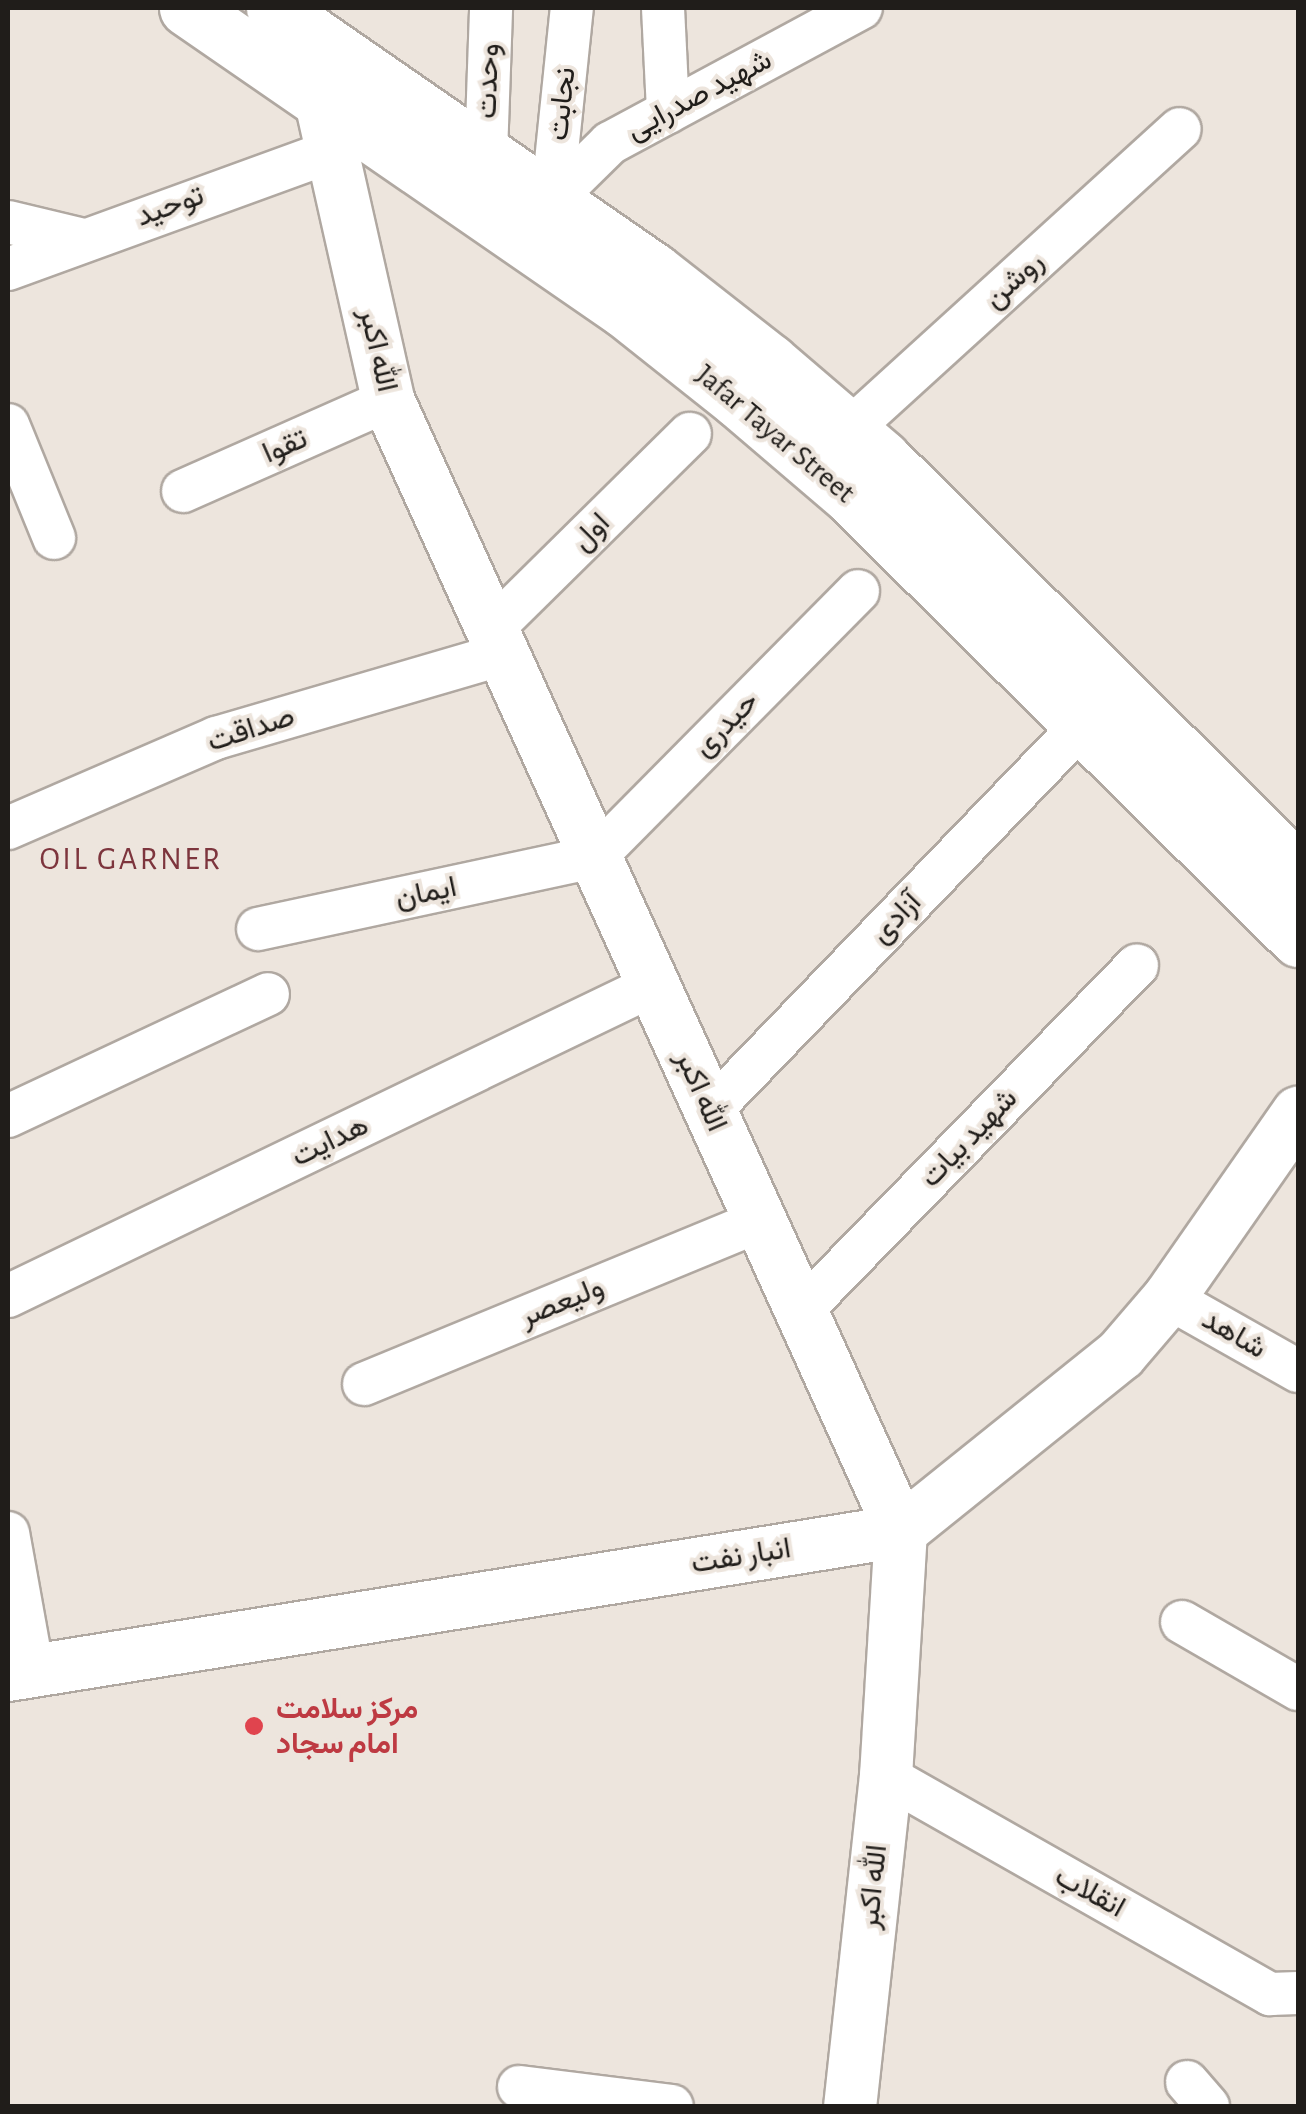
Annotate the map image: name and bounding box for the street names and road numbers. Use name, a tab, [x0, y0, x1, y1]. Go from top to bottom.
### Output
street label: شهید صدرایی	[620, 42, 778, 148]
street label: وحدت	[469, 43, 507, 119]
street label: نجابت	[540, 66, 584, 142]
street label: توحید	[131, 177, 209, 235]
street label: روشن	[977, 244, 1051, 316]
street label: الله اکبر	[351, 305, 405, 395]
street label: Jafar Tayar Street	[688, 357, 862, 511]
street label: تقوا	[257, 420, 313, 472]
street label: اول	[564, 505, 618, 559]
street label: حیدری	[686, 684, 766, 764]
street label: صداقت	[203, 698, 299, 760]
street label: ایمان	[392, 869, 460, 917]
street label: آزادی	[863, 885, 929, 951]
street label: الله اکبر	[667, 1045, 735, 1137]
street label: شهید بیات	[913, 1081, 1025, 1195]
street label: هدایت	[286, 1107, 374, 1175]
street label: ولیعصر	[515, 1269, 609, 1335]
street label: شاهد	[1195, 1301, 1273, 1367]
street label: انبار نفت	[689, 1530, 793, 1582]
street label: الله اکبر	[851, 1843, 895, 1931]
street label: انقلاب	[1049, 1858, 1131, 1926]

